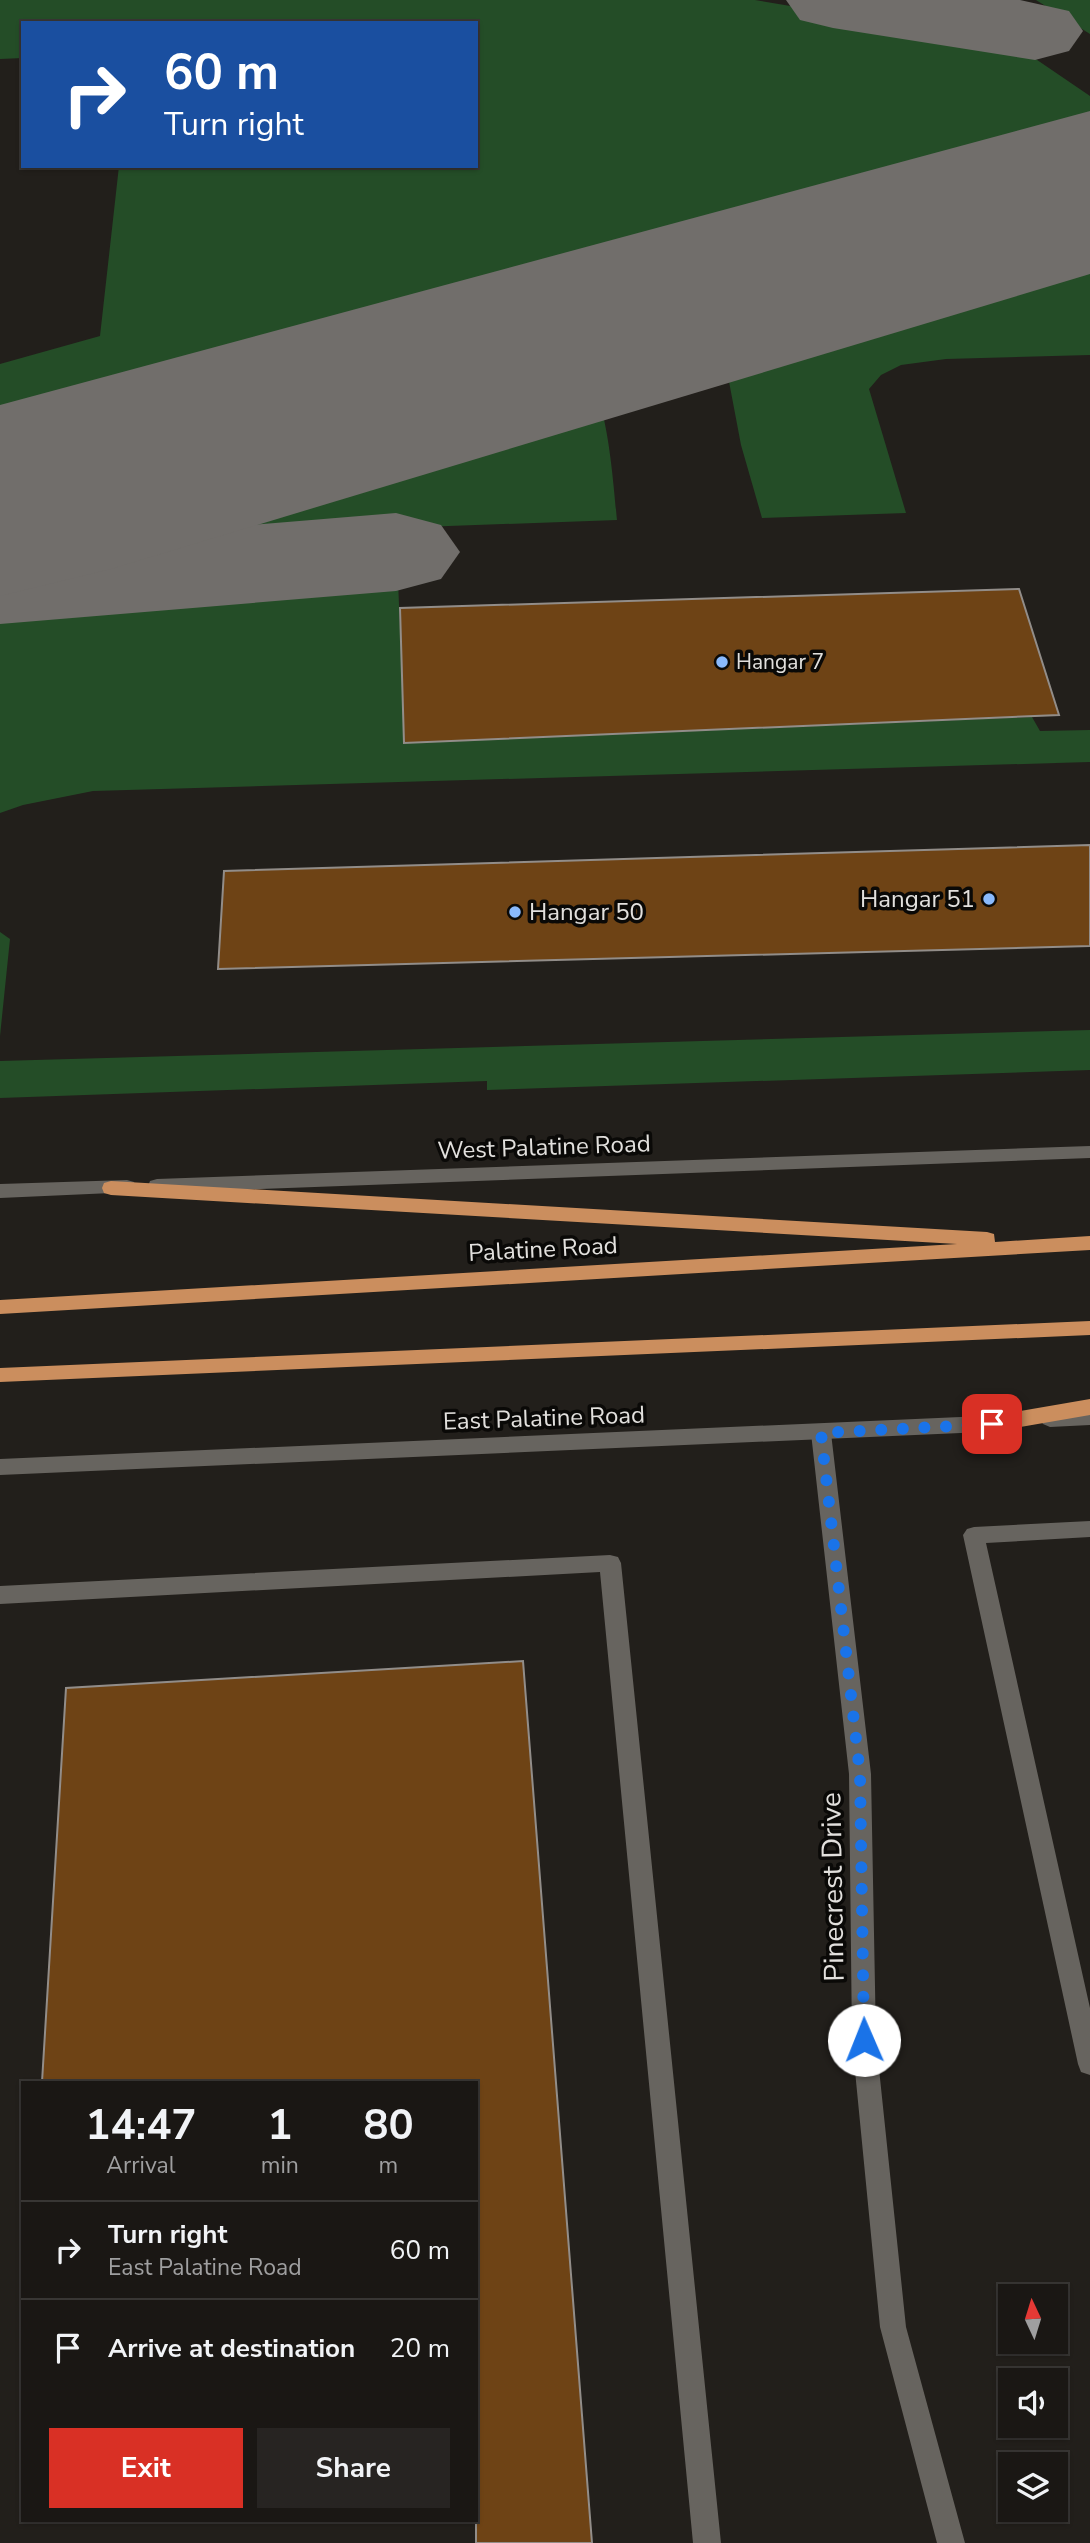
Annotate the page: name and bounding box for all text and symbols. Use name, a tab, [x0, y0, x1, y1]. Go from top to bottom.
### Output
text: 60 m	[164, 39, 279, 106]
icon: right	[49, 49, 140, 140]
text: Turn right	[164, 103, 304, 146]
place label: Hangar 7	[736, 648, 824, 676]
marker: Hangar 7	[714, 654, 730, 670]
place label: Hangar 51	[860, 883, 975, 915]
marker: Hangar 51	[981, 891, 997, 907]
place label: Hangar 50	[529, 896, 644, 928]
marker: Hangar 50	[507, 904, 523, 920]
street label: West Palatine Road	[437, 1127, 651, 1167]
street label: Palatine Road	[467, 1229, 619, 1269]
pin	[962, 1394, 1022, 1454]
street label: East Palatine Road	[442, 1398, 646, 1438]
icon: arrive	[973, 1405, 1011, 1443]
street label: Pinecrest Drive	[812, 1792, 854, 1982]
position arrow	[827, 2003, 901, 2077]
text: 14:47	[85, 2097, 197, 2154]
text: 1	[267, 2097, 292, 2154]
text: 80	[363, 2097, 414, 2154]
text: Arrival	[106, 2150, 176, 2181]
text: min	[261, 2150, 299, 2181]
text: m	[379, 2150, 398, 2181]
text: Turn right	[108, 2217, 227, 2252]
icon: right	[49, 2231, 87, 2269]
text: 60 m	[390, 2233, 450, 2268]
text: East Palatine Road	[108, 2252, 302, 2283]
north arrow	[998, 2284, 1068, 2354]
map controls	[998, 2284, 1068, 2522]
icon: arrive	[49, 2329, 87, 2367]
text: Arrive at destination	[108, 2331, 355, 2366]
text: 20 m	[390, 2331, 450, 2366]
button: sound	[998, 2368, 1068, 2438]
button: Exit	[49, 2428, 243, 2508]
button: Share	[257, 2428, 450, 2508]
button: layers	[998, 2452, 1068, 2522]

